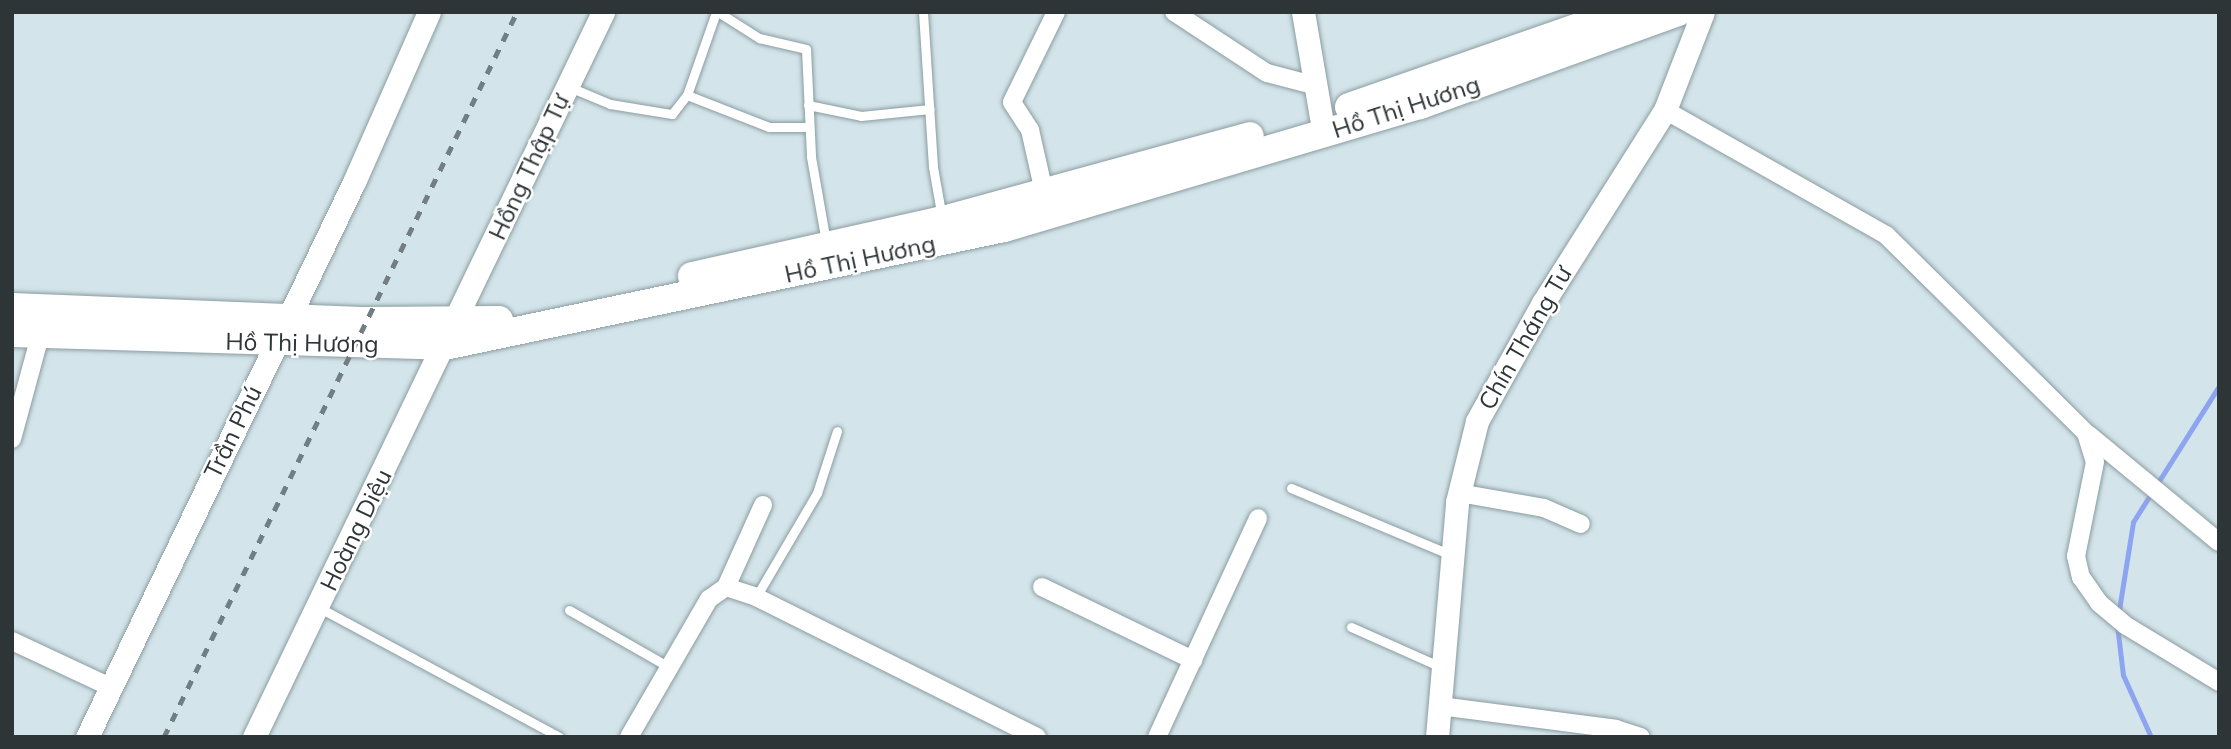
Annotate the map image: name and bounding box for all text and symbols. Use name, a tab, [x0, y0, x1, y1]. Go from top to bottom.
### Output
street label: Hồ Thị Hương	[1329, 70, 1483, 144]
street label: Hồng Thập Tự	[483, 90, 575, 244]
street label: Hồ Thị Hương	[782, 229, 938, 289]
street label: Chín Tháng Tư	[1472, 261, 1578, 415]
street label: Hồ Thị Hương	[225, 327, 379, 359]
street label: Trần Phú	[198, 381, 268, 483]
street label: Hoàng Diệu	[314, 464, 398, 596]

